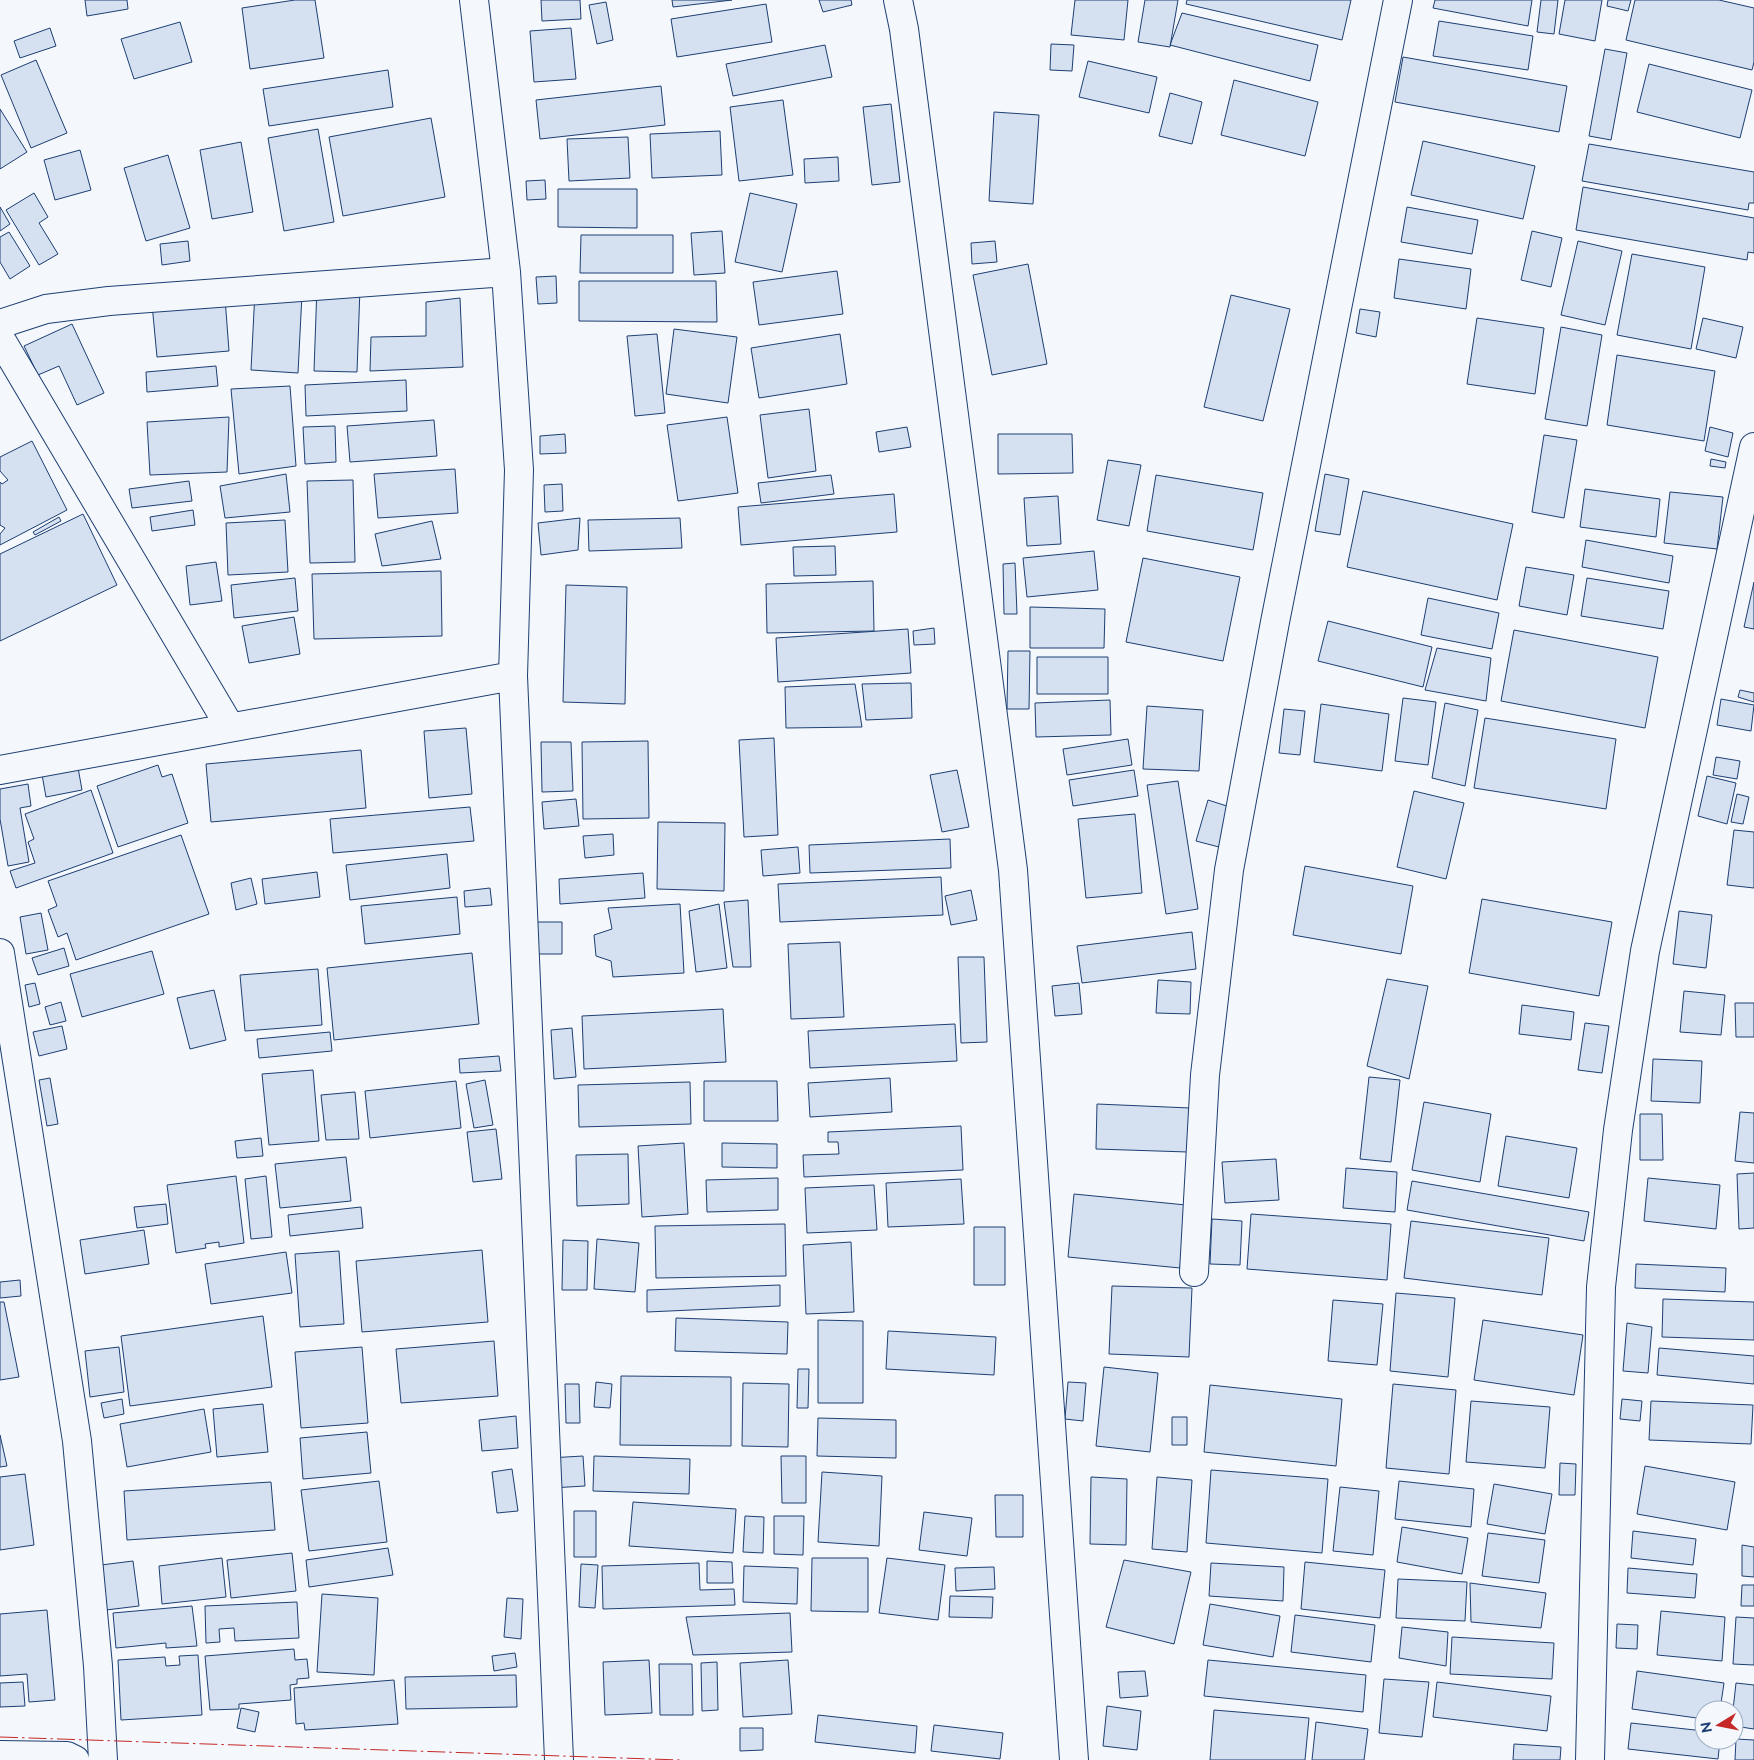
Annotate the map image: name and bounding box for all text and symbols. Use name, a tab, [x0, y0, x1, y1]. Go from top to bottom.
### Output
north arrow	[1694, 1700, 1744, 1750]
text: N	[1697, 1721, 1715, 1734]

